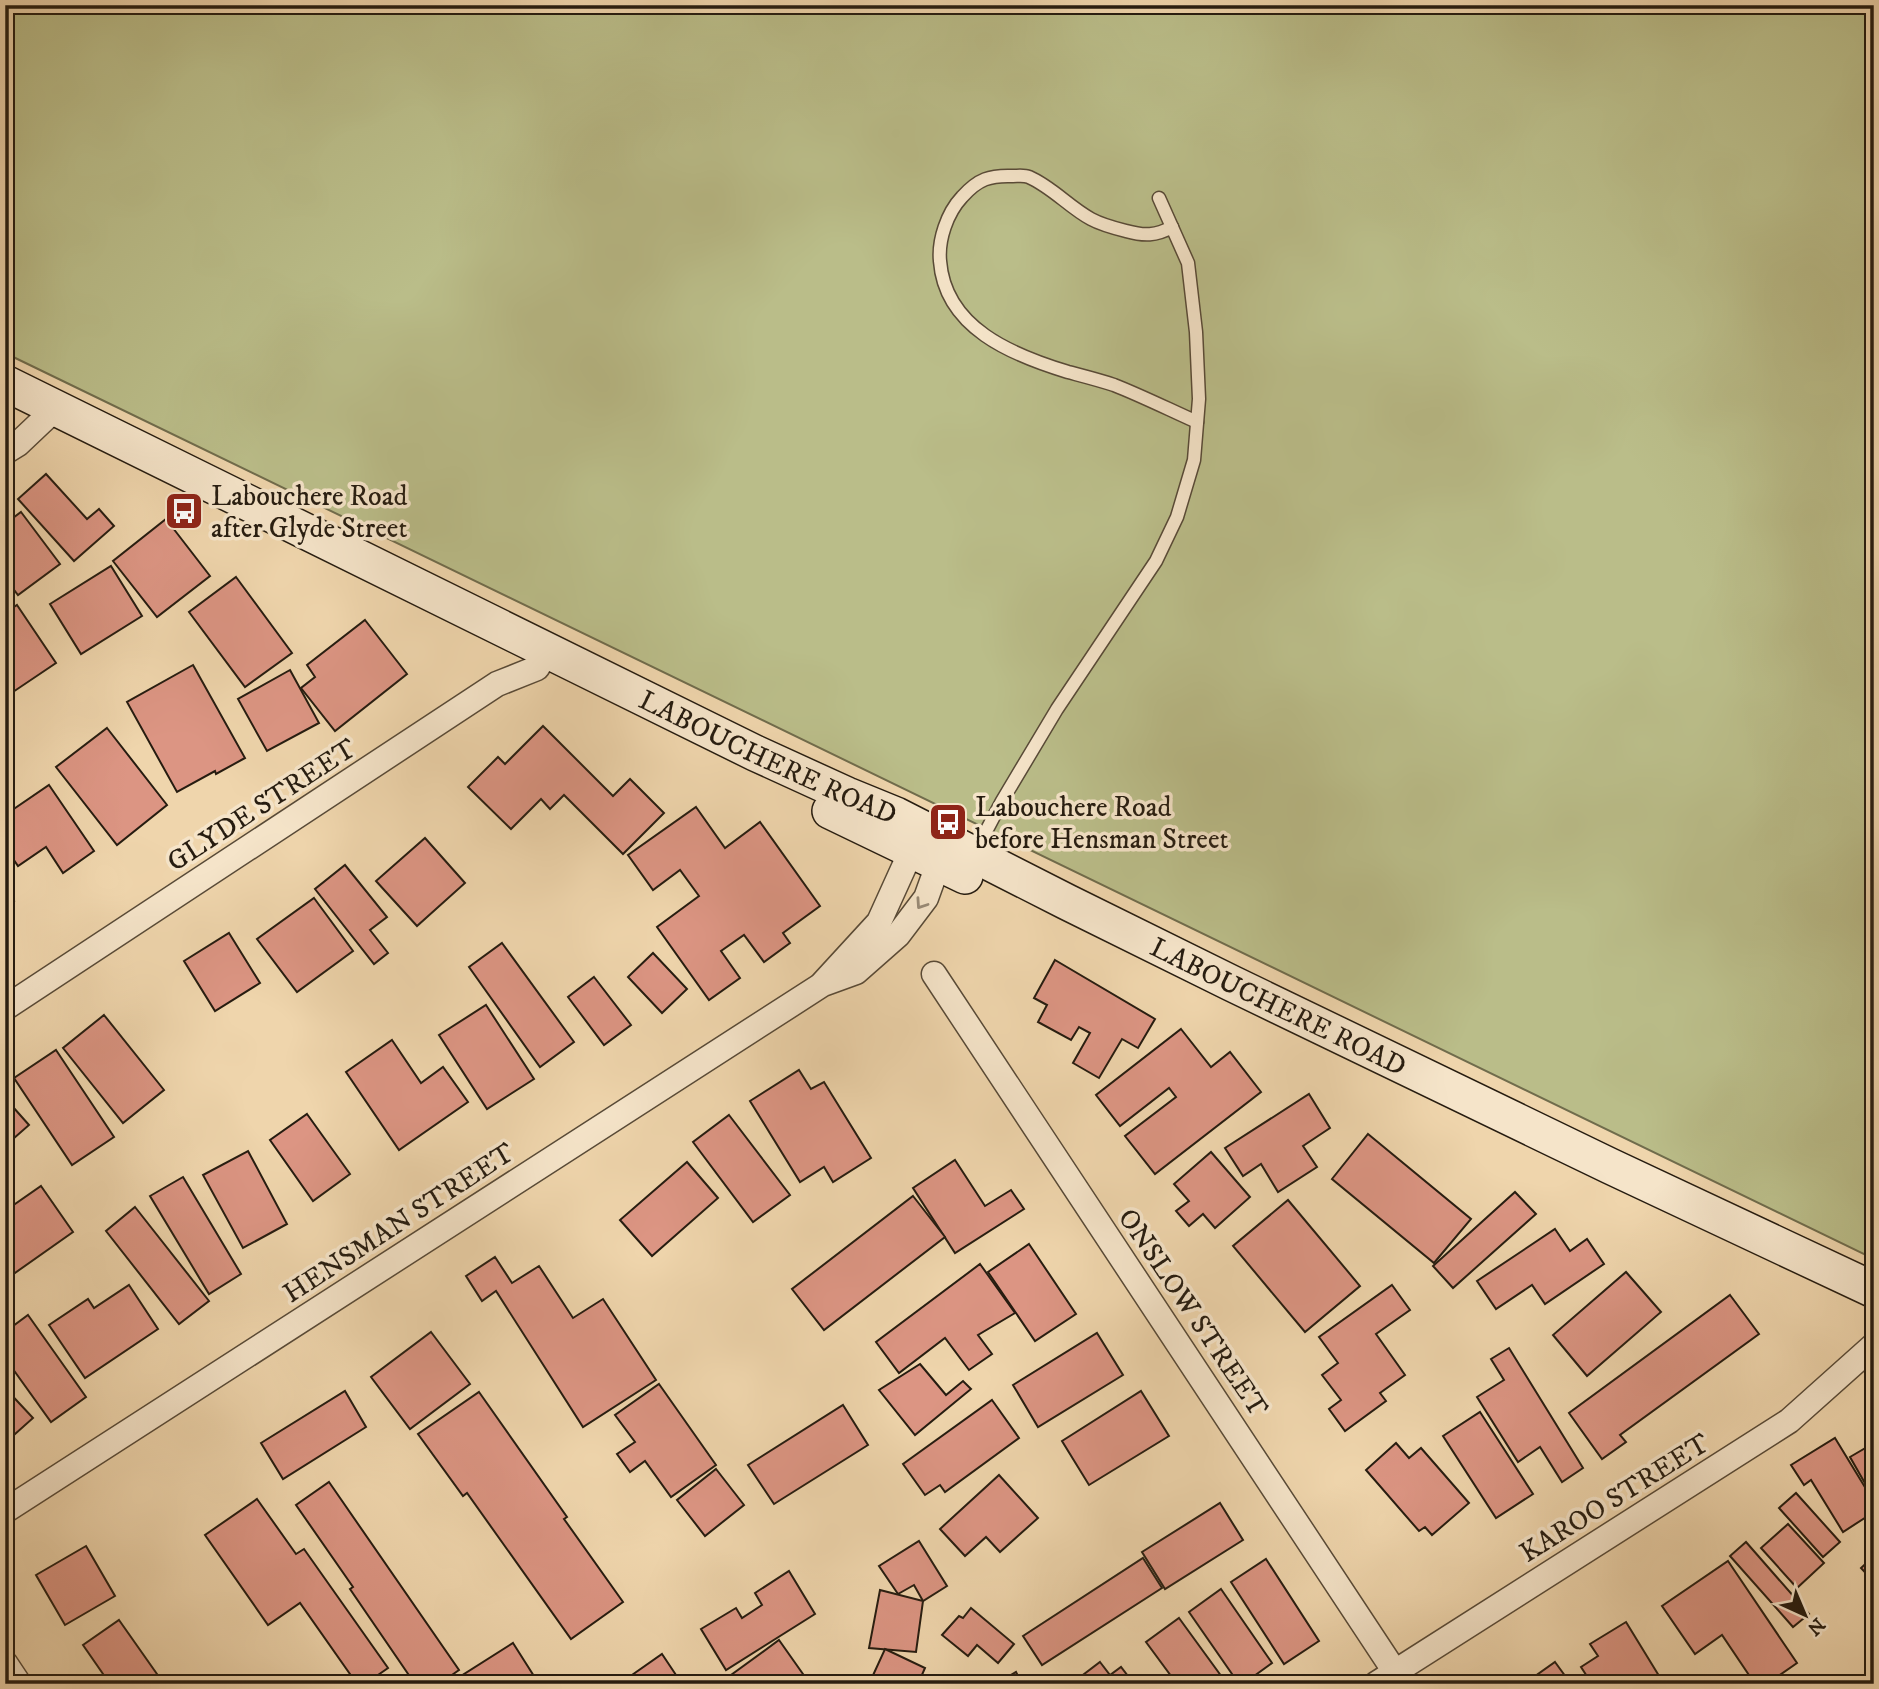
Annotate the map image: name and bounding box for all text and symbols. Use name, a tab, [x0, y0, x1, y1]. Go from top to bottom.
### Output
place label: Labouchere Road after Glyde Street	[211, 479, 408, 546]
bus stop icon: Labouchere Road after Glyde Street	[163, 490, 205, 532]
street label: LABOUCHERE ROAD	[633, 683, 902, 833]
street label: GLYDE STREET	[161, 731, 363, 880]
place label: Labouchere Road before Hensman Street	[975, 790, 1229, 857]
bus stop icon: Labouchere Road before Hensman Street	[927, 801, 969, 843]
one-way arrow	[916, 896, 929, 909]
street label: LABOUCHERE ROAD	[1144, 930, 1412, 1084]
street label: HENSMAN STREET	[277, 1135, 521, 1311]
street label: ONSLOW STREET	[1110, 1202, 1275, 1424]
street label: KAROO STREET	[1514, 1426, 1716, 1571]
north arrow	[1770, 1580, 1840, 1650]
text: N	[1802, 1612, 1829, 1640]

